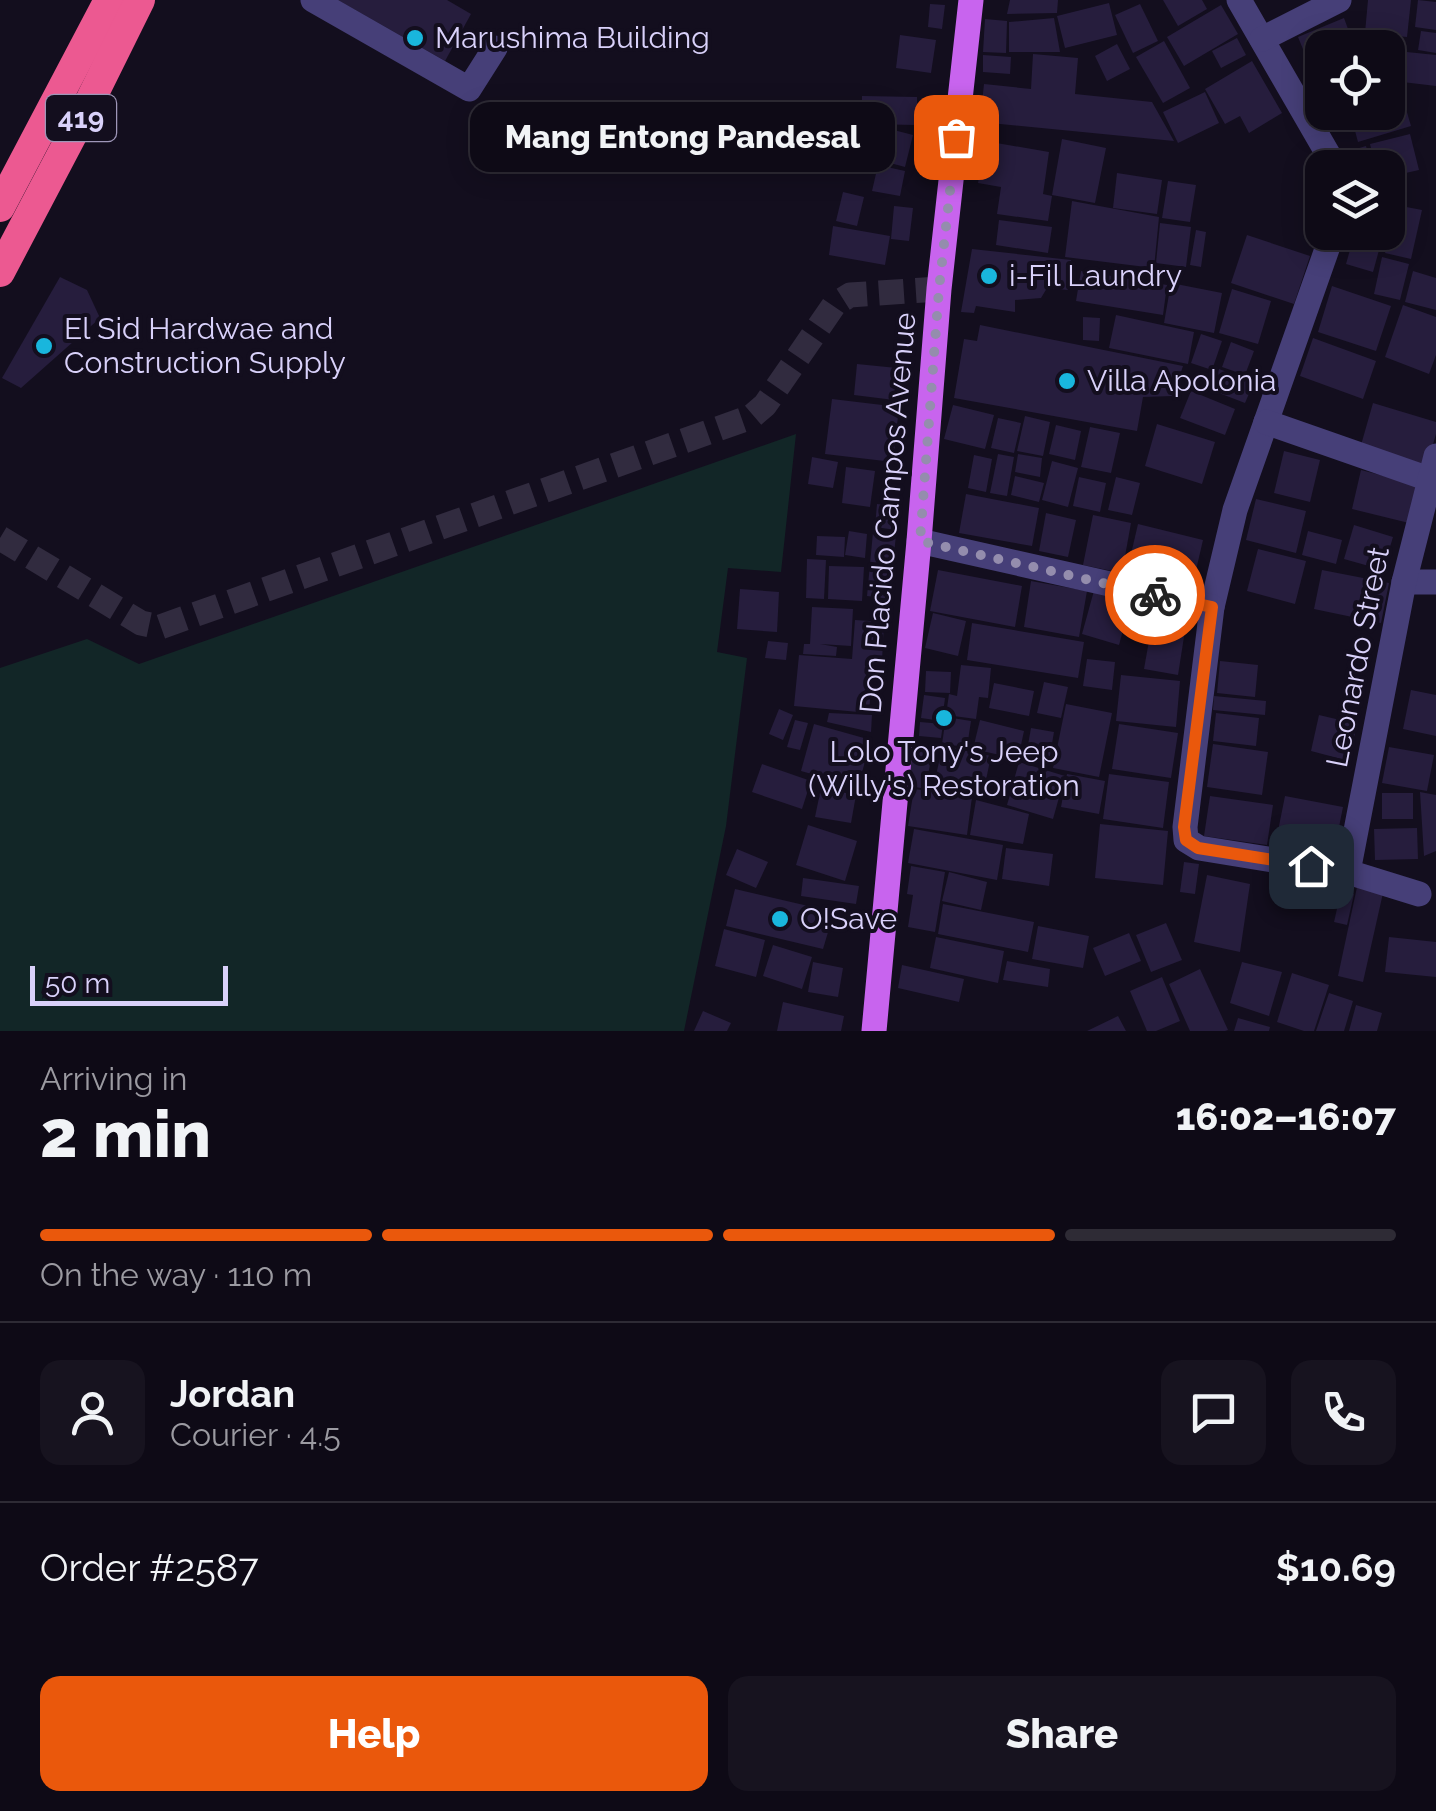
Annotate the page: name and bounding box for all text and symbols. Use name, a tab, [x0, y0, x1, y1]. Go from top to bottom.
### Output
place label: Marushima Building	[435, 20, 710, 55]
marker: Marushima Building	[404, 27, 426, 49]
map controls	[1305, 30, 1405, 250]
button: locate	[1305, 30, 1405, 130]
road number: 419	[46, 95, 116, 141]
pin	[914, 95, 999, 180]
callout: Mang Entong Pandesal	[471, 102, 896, 172]
icon: bag	[929, 110, 984, 165]
text: Mang Entong Pandesal	[505, 118, 860, 155]
button: layers	[1305, 150, 1405, 250]
place label: i-Fil Laundry	[1009, 258, 1182, 293]
marker: i-Fil Laundry	[978, 265, 1000, 287]
place label: El Sid Hardwae and Construction Supply	[64, 311, 346, 380]
street label: Don Placido Campos Avenue	[853, 311, 922, 715]
marker: El Sid Hardwae and Construction Supply	[33, 335, 55, 357]
place label: Villa Apolonia	[1087, 363, 1276, 398]
marker: Villa Apolonia	[1056, 370, 1078, 392]
street label: Leonardo Street	[1319, 544, 1396, 770]
courier	[1105, 545, 1205, 645]
icon: bike	[1128, 568, 1183, 623]
marker: Lolo Tony's Jeep (Willy's) Restoration	[933, 707, 955, 729]
place label: Lolo Tony's Jeep (Willy's) Restoration	[808, 734, 1080, 803]
pin	[1269, 824, 1354, 909]
icon: home	[1284, 839, 1339, 894]
place label: O!Save	[800, 901, 897, 936]
marker: O!Save	[769, 908, 791, 930]
scale bar	[30, 961, 228, 1006]
text: 50 m	[45, 967, 110, 1000]
text: Arriving in	[40, 1060, 187, 1097]
text: 16:02–16:07	[1176, 1094, 1396, 1139]
text: 2 min	[40, 1096, 211, 1172]
text: On the way · 110 m	[40, 1256, 312, 1293]
button: person	[40, 1360, 145, 1465]
button: chat	[1161, 1360, 1266, 1465]
button: phone	[1291, 1360, 1396, 1465]
text: Jordan	[170, 1371, 295, 1416]
text: Courier · 4.5	[170, 1416, 341, 1453]
text: Order #2587	[40, 1545, 259, 1590]
text: $10.69	[1276, 1545, 1396, 1590]
button: Help	[40, 1676, 708, 1791]
button: Share	[728, 1676, 1396, 1791]

